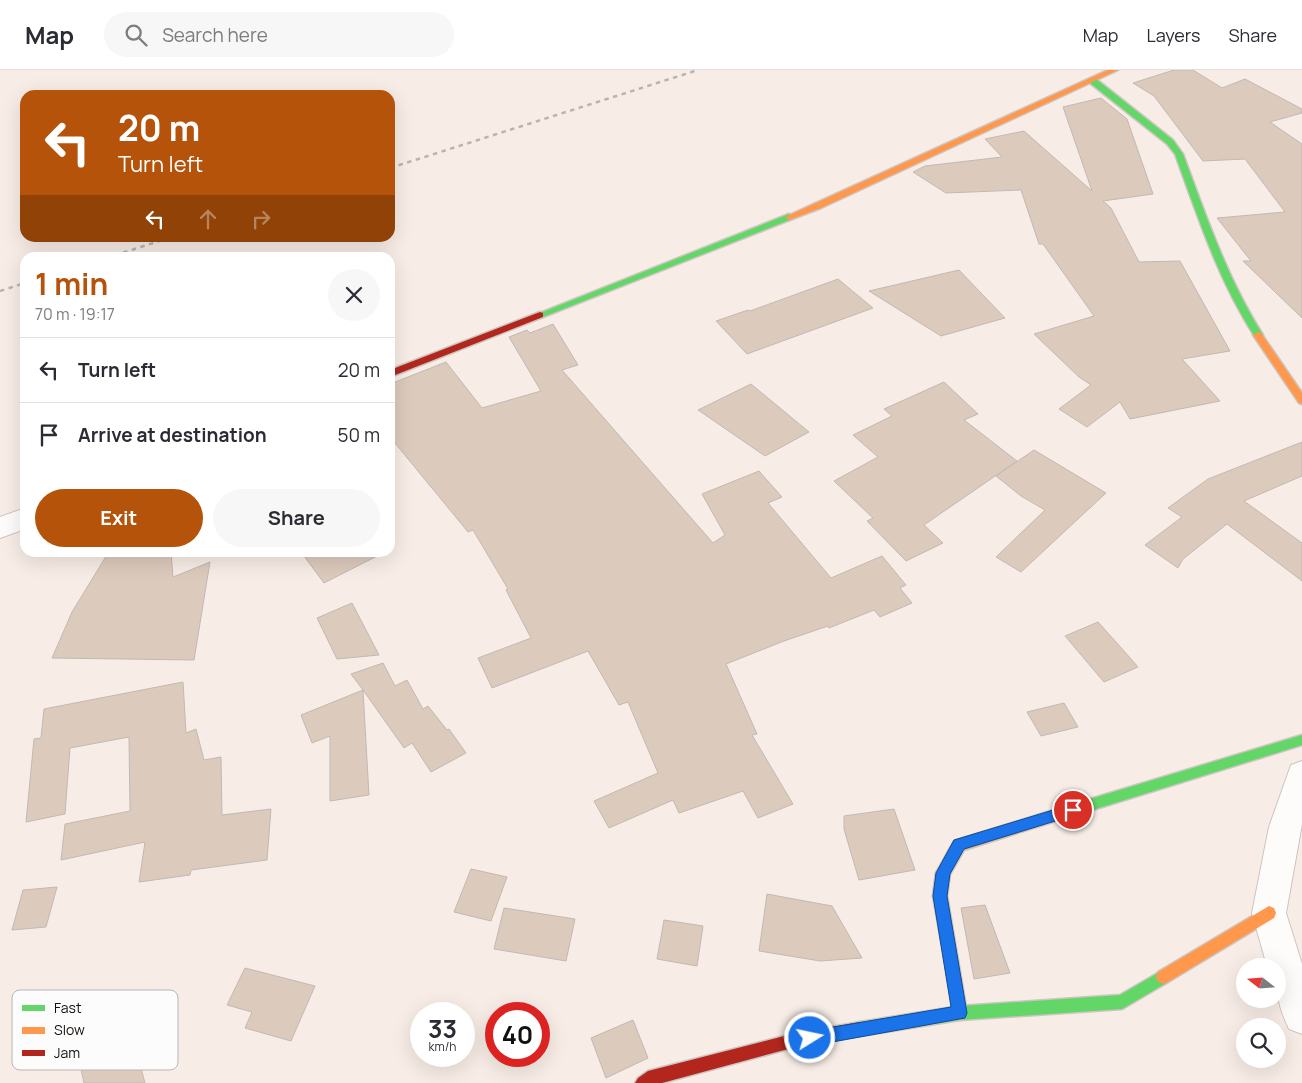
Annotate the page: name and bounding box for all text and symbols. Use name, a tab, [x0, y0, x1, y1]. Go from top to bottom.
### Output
search box	[104, 12, 454, 57]
text: Map	[25, 18, 74, 51]
icon: search	[122, 21, 150, 49]
text: Search here	[162, 22, 268, 48]
text: Map	[1083, 23, 1118, 47]
text: Layers	[1146, 23, 1200, 47]
text: Share	[1228, 23, 1277, 47]
text: 20 m	[118, 104, 200, 152]
icon: left	[35, 110, 100, 175]
text: Turn left	[118, 149, 203, 179]
icon: left	[141, 205, 169, 233]
icon: ahead	[194, 205, 222, 233]
icon: right	[247, 205, 275, 233]
text: 1 min	[35, 263, 108, 304]
button: close	[328, 269, 380, 321]
text: 70 m · 19:17	[35, 303, 115, 325]
icon: left	[35, 356, 63, 384]
text: Turn left	[78, 357, 156, 383]
text: 20 m	[338, 357, 380, 383]
icon: arrive	[35, 421, 63, 449]
text: Arrive at destination	[78, 422, 267, 448]
text: 50 m	[338, 422, 380, 448]
button: Exit	[35, 489, 203, 547]
button: Share	[213, 489, 380, 547]
pin	[1052, 789, 1094, 831]
icon: arrive	[1059, 796, 1087, 824]
north arrow	[1236, 958, 1286, 1008]
map controls	[1236, 958, 1286, 1068]
legend	[12, 990, 178, 1070]
text: Fast	[54, 998, 82, 1017]
speed limit sign: 40	[485, 1002, 550, 1067]
text: 33	[428, 1011, 457, 1046]
position arrow	[783, 1011, 835, 1063]
button: search	[1236, 1018, 1286, 1068]
text: Slow	[54, 1020, 85, 1039]
text: km/h	[429, 1038, 456, 1055]
text: Jam	[54, 1043, 80, 1062]

